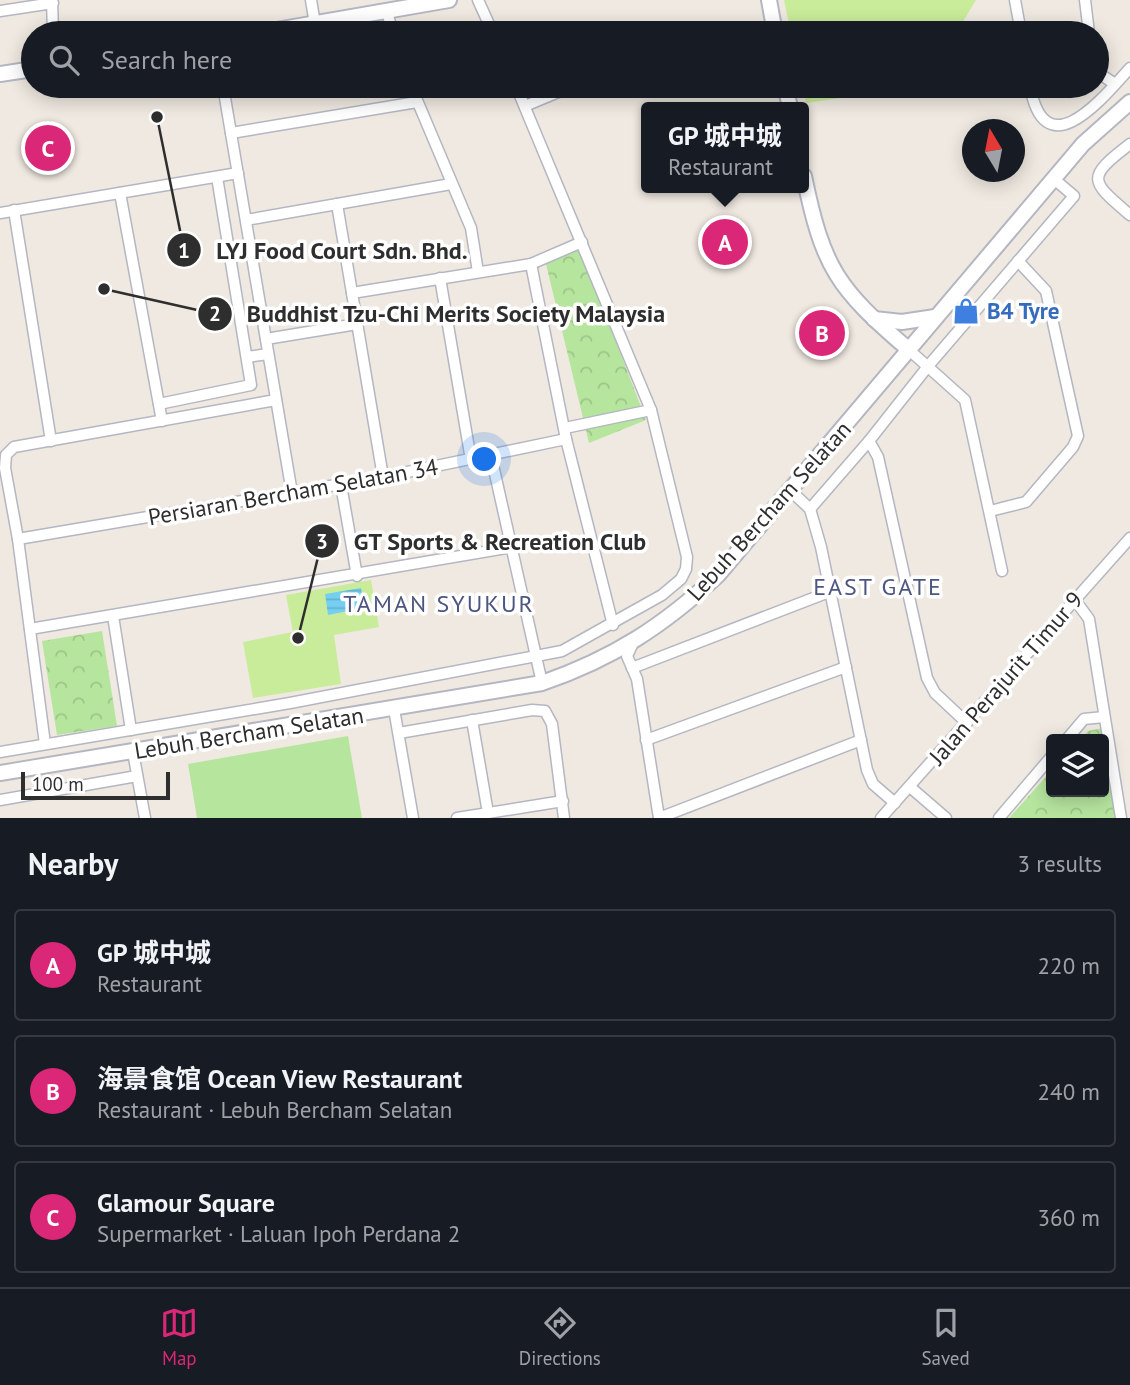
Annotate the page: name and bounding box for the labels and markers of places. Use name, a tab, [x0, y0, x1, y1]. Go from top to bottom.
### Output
pin: C	[25, 122, 71, 174]
pin: A	[702, 216, 748, 268]
callout: LYJ Food Court Sdn. Bhd.	[166, 228, 483, 273]
callout: Buddhist Tzu-Chi Merits Society Malaysia	[197, 291, 680, 336]
shop icon: B4 Tyre	[951, 296, 981, 326]
place label: B4 Tyre	[987, 296, 1060, 325]
pin: B	[799, 307, 845, 359]
callout: GT Sports & Recreation Club	[304, 519, 661, 564]

